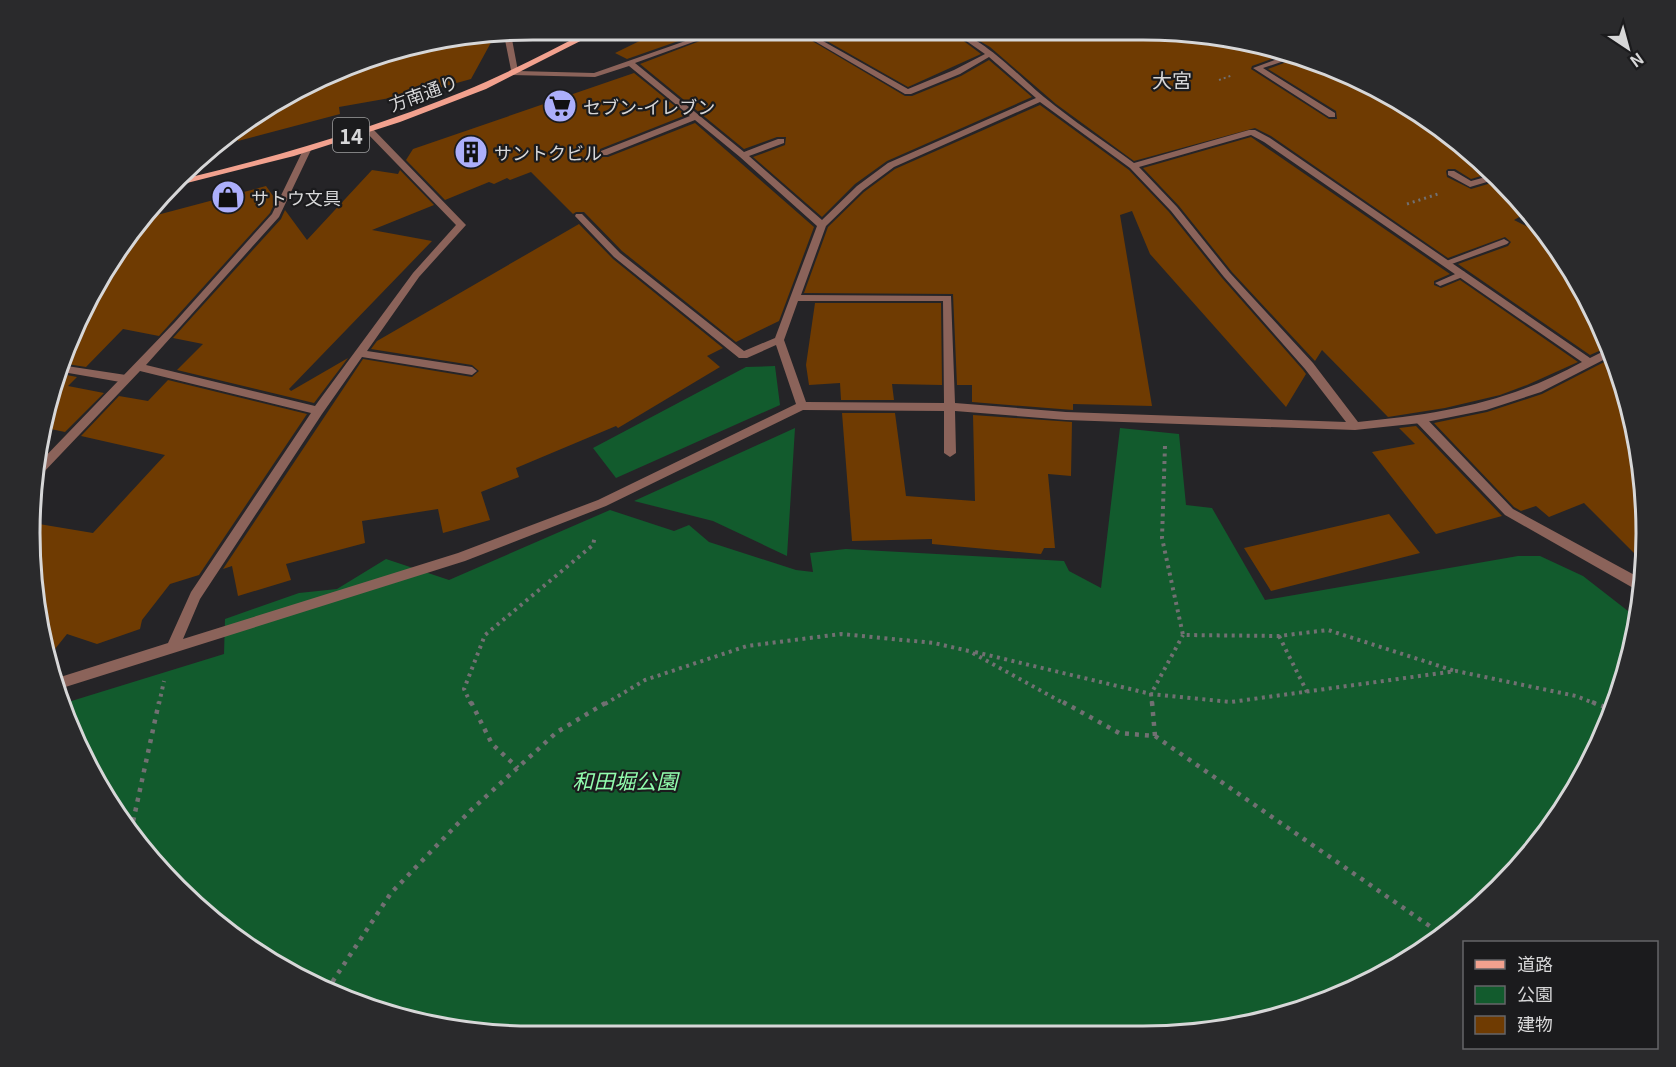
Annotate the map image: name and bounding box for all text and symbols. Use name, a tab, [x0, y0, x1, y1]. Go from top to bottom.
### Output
north arrow	[1598, 18, 1658, 78]
text: N	[1626, 48, 1649, 74]
district label: 大宮	[1152, 65, 1192, 94]
street label: 方南通り	[385, 67, 461, 117]
supermarket icon: セブン-イレブン	[542, 88, 578, 124]
place label: セブン-イレブン	[583, 93, 715, 119]
road number: 14	[333, 118, 369, 152]
building icon: サントクビル	[453, 134, 489, 170]
place label: サントクビル	[494, 139, 602, 165]
shop icon: サトウ文具	[210, 179, 246, 215]
place label: サトウ文具	[251, 184, 341, 210]
park label: 和田堀公園	[573, 765, 680, 795]
legend	[1463, 941, 1658, 1049]
text: 道路	[1517, 950, 1553, 976]
text: 公園	[1517, 980, 1553, 1006]
text: 建物	[1517, 1010, 1553, 1036]

